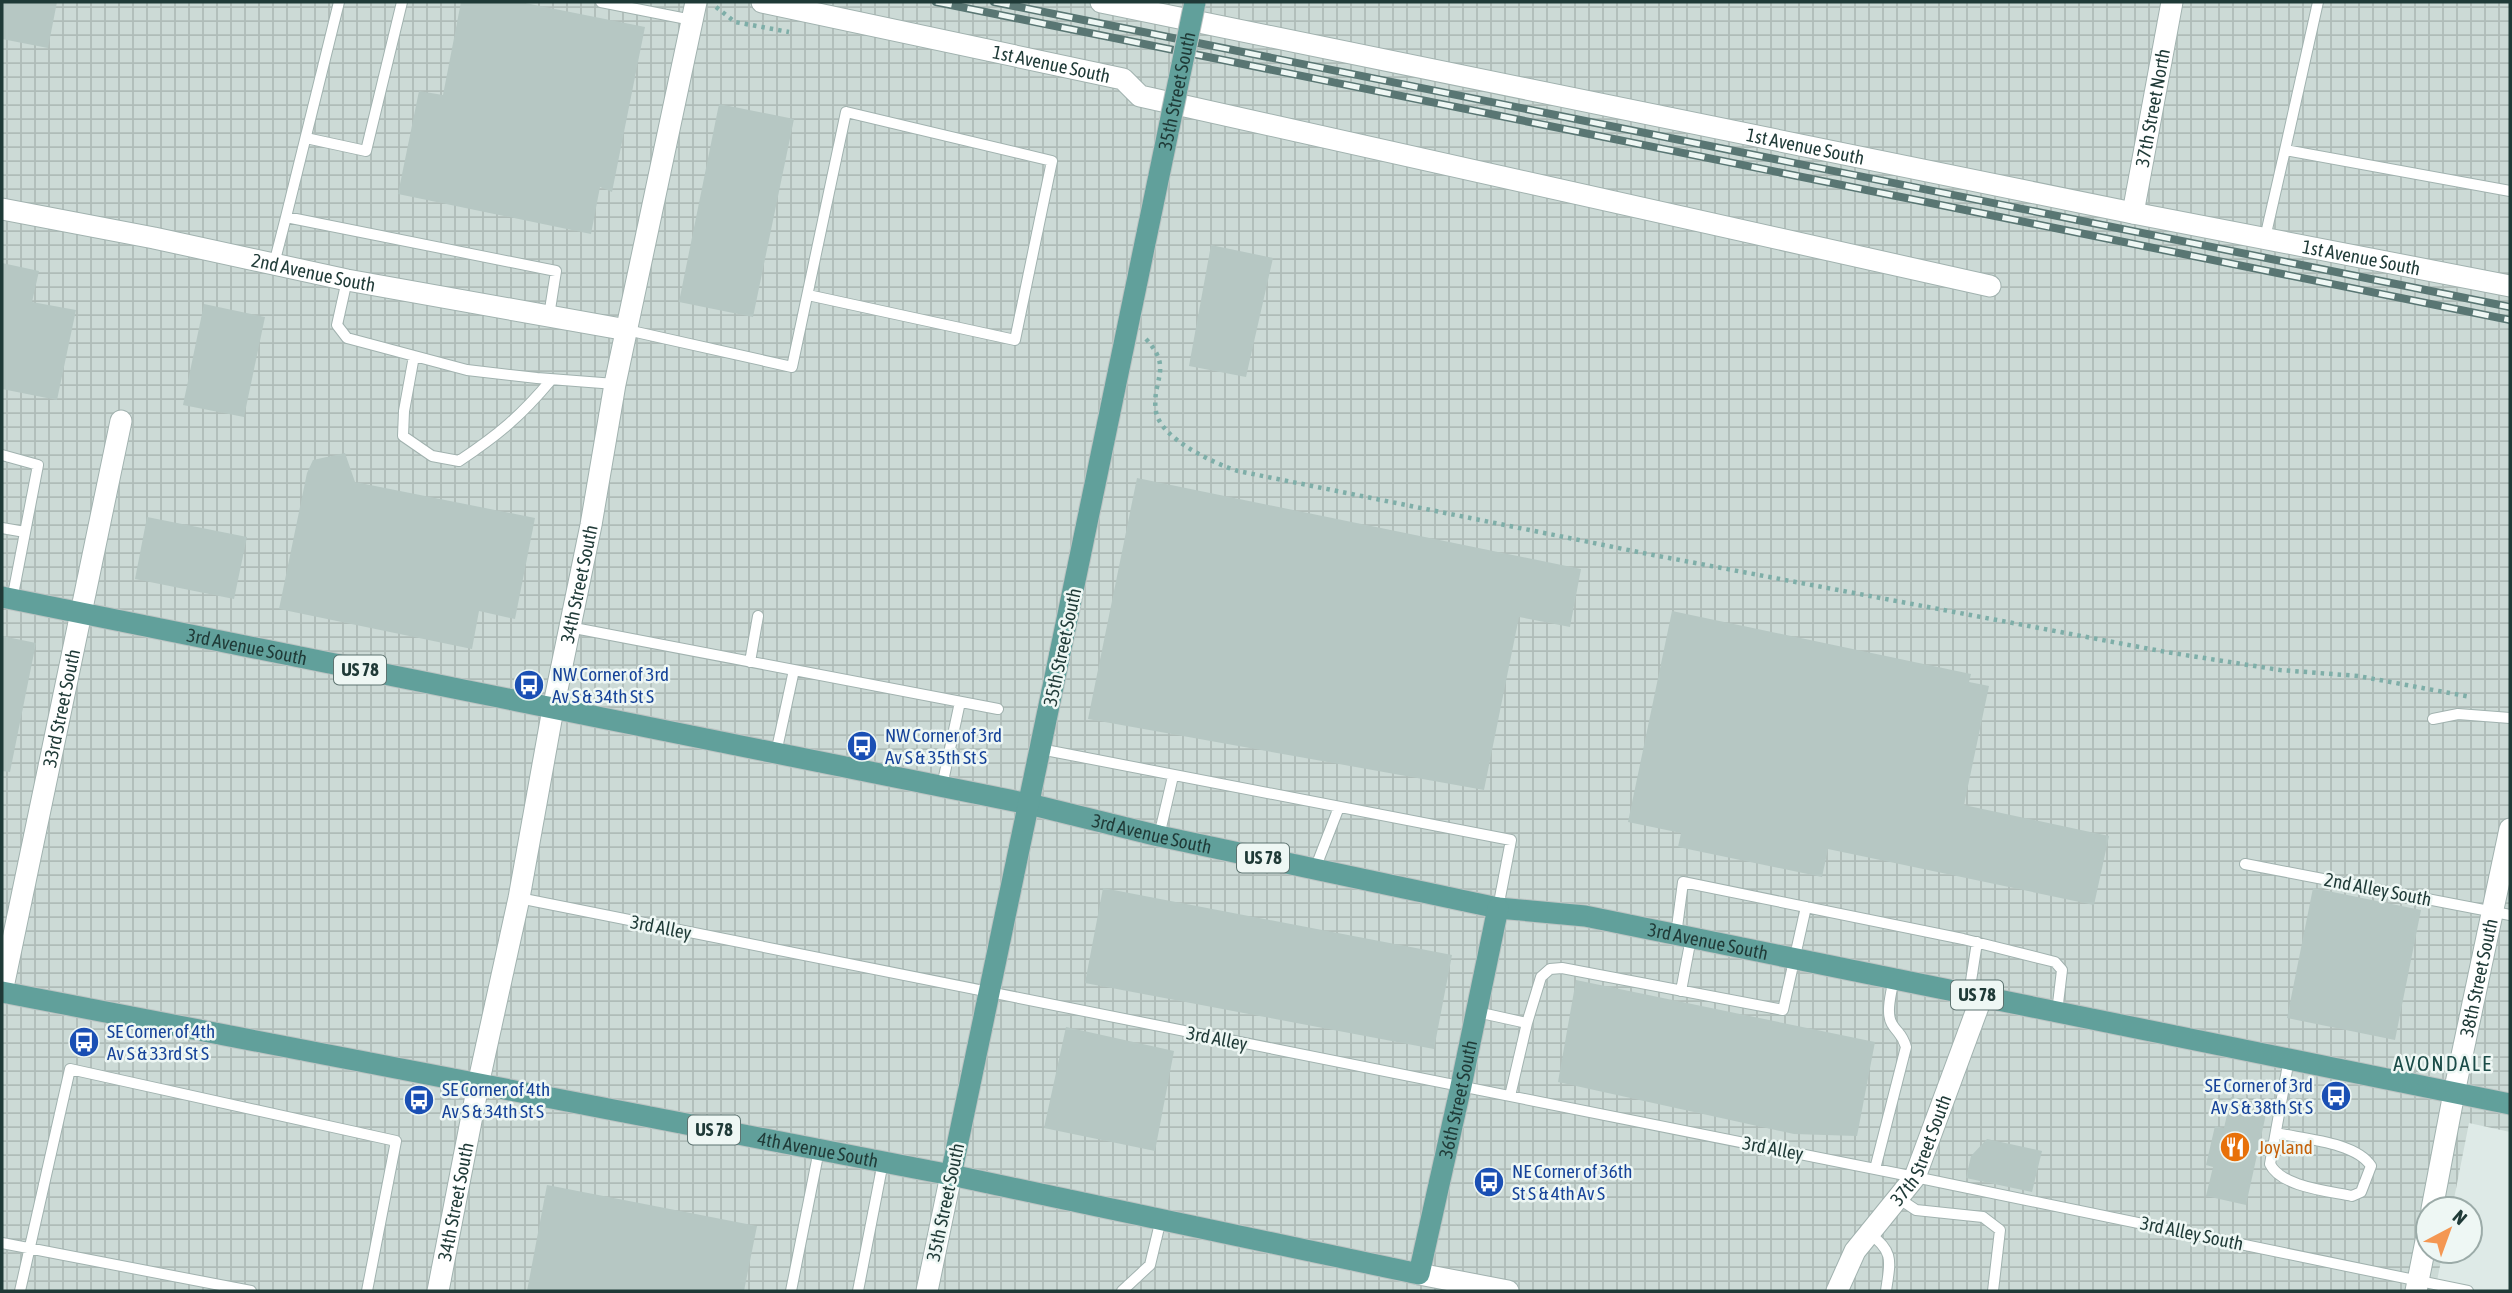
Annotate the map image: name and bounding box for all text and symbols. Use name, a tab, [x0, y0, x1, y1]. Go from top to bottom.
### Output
street label: 35th Street South	[1154, 30, 1200, 152]
street label: 1st Avenue South	[991, 40, 1112, 87]
street label: 37th Street North	[2131, 47, 2174, 169]
street label: 1st Avenue South	[1745, 123, 1866, 169]
street label: 1st Avenue South	[2301, 235, 2422, 279]
street label: 2nd Avenue South	[250, 249, 377, 296]
street label: 34th Street South	[556, 523, 602, 645]
street label: 35th Street South	[1039, 586, 1085, 708]
street label: 3rd Avenue South	[185, 624, 309, 669]
street label: 33rd Street South	[38, 647, 84, 769]
road number: US 78	[334, 656, 386, 684]
place label: NW Corner of 3rd Av S & 34th St S	[552, 663, 669, 707]
bus stop icon: NW Corner of 3rd Av S & 34th St S	[512, 668, 546, 702]
place label: NW Corner of 3rd Av S & 35th St S	[885, 724, 1002, 768]
bus stop icon: NW Corner of 3rd Av S & 35th St S	[845, 729, 879, 763]
street label: 3rd Avenue South	[1090, 809, 1214, 858]
road number: US 78	[1237, 844, 1289, 872]
street label: 2nd Alley South	[2323, 868, 2433, 910]
street label: 3rd Alley	[629, 910, 693, 944]
street label: 38th Street South	[2455, 916, 2502, 1039]
street label: 3rd Avenue South	[1646, 918, 1770, 964]
road number: US 78	[1951, 980, 2003, 1010]
place label: SE Corner of 4th Av S & 33rd St S	[107, 1020, 215, 1064]
street label: 3rd Alley	[1185, 1021, 1249, 1055]
bus stop icon: SE Corner of 4th Av S & 33rd St S	[67, 1025, 101, 1059]
street label: 36th Street South	[1434, 1038, 1481, 1160]
district label: AVONDALE	[2393, 1051, 2493, 1075]
place label: SE Corner of 3rd Av S & 38th St S	[2205, 1074, 2313, 1118]
place label: SE Corner of 4th Av S & 34th St S	[442, 1078, 550, 1122]
bus stop icon: SE Corner of 3rd Av S & 38th St S	[2319, 1079, 2353, 1113]
bus stop icon: SE Corner of 4th Av S & 34th St S	[402, 1083, 436, 1117]
street label: 37th Street South	[1885, 1092, 1956, 1210]
road number: US 78	[688, 1115, 740, 1144]
street label: 4th Avenue South	[756, 1127, 880, 1172]
restaurant icon: Joyland	[2218, 1130, 2252, 1164]
street label: 3rd Alley	[1741, 1131, 1805, 1165]
place label: Joyland	[2258, 1136, 2313, 1158]
street label: 34th Street South	[433, 1141, 478, 1263]
street label: 35th Street South	[922, 1141, 968, 1263]
place label: NE Corner of 36th St S & 4th Av S	[1512, 1160, 1632, 1204]
bus stop icon: NE Corner of 36th St S & 4th Av S	[1472, 1165, 1506, 1199]
north arrow	[2414, 1195, 2484, 1265]
text: N	[2449, 1205, 2472, 1229]
street label: 3rd Alley South	[2138, 1211, 2246, 1255]

